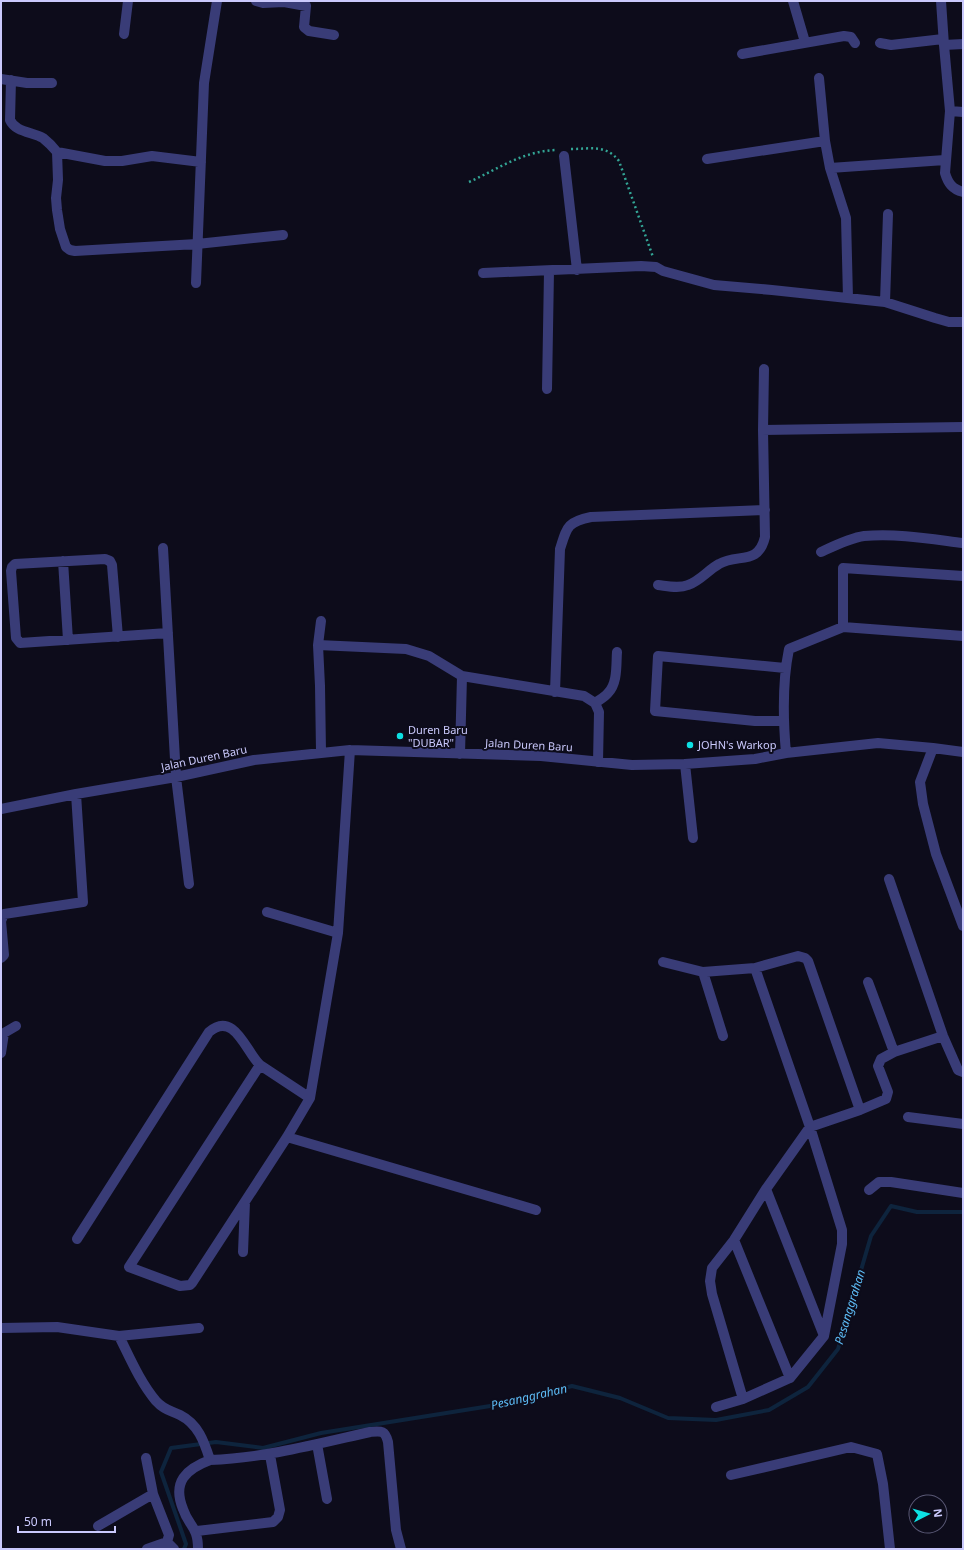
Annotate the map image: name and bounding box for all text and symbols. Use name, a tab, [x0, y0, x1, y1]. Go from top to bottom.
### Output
place label: Duren Baru "DUBAR"	[408, 722, 468, 750]
marker: Duren Baru "DUBAR"	[395, 731, 405, 741]
street label: Jalan Duren Baru	[484, 735, 573, 754]
place label: JOHN's Warkop	[697, 737, 777, 752]
marker: JOHN's Warkop	[685, 740, 695, 750]
street label: Jalan Duren Baru	[159, 741, 248, 774]
water label: Pesanggrahan	[830, 1267, 869, 1346]
water label: Pesanggrahan	[489, 1379, 569, 1414]
north arrow	[908, 1494, 948, 1534]
scale bar	[18, 1508, 115, 1534]
text: N	[931, 1508, 946, 1518]
text: 50 m	[24, 1513, 52, 1530]

